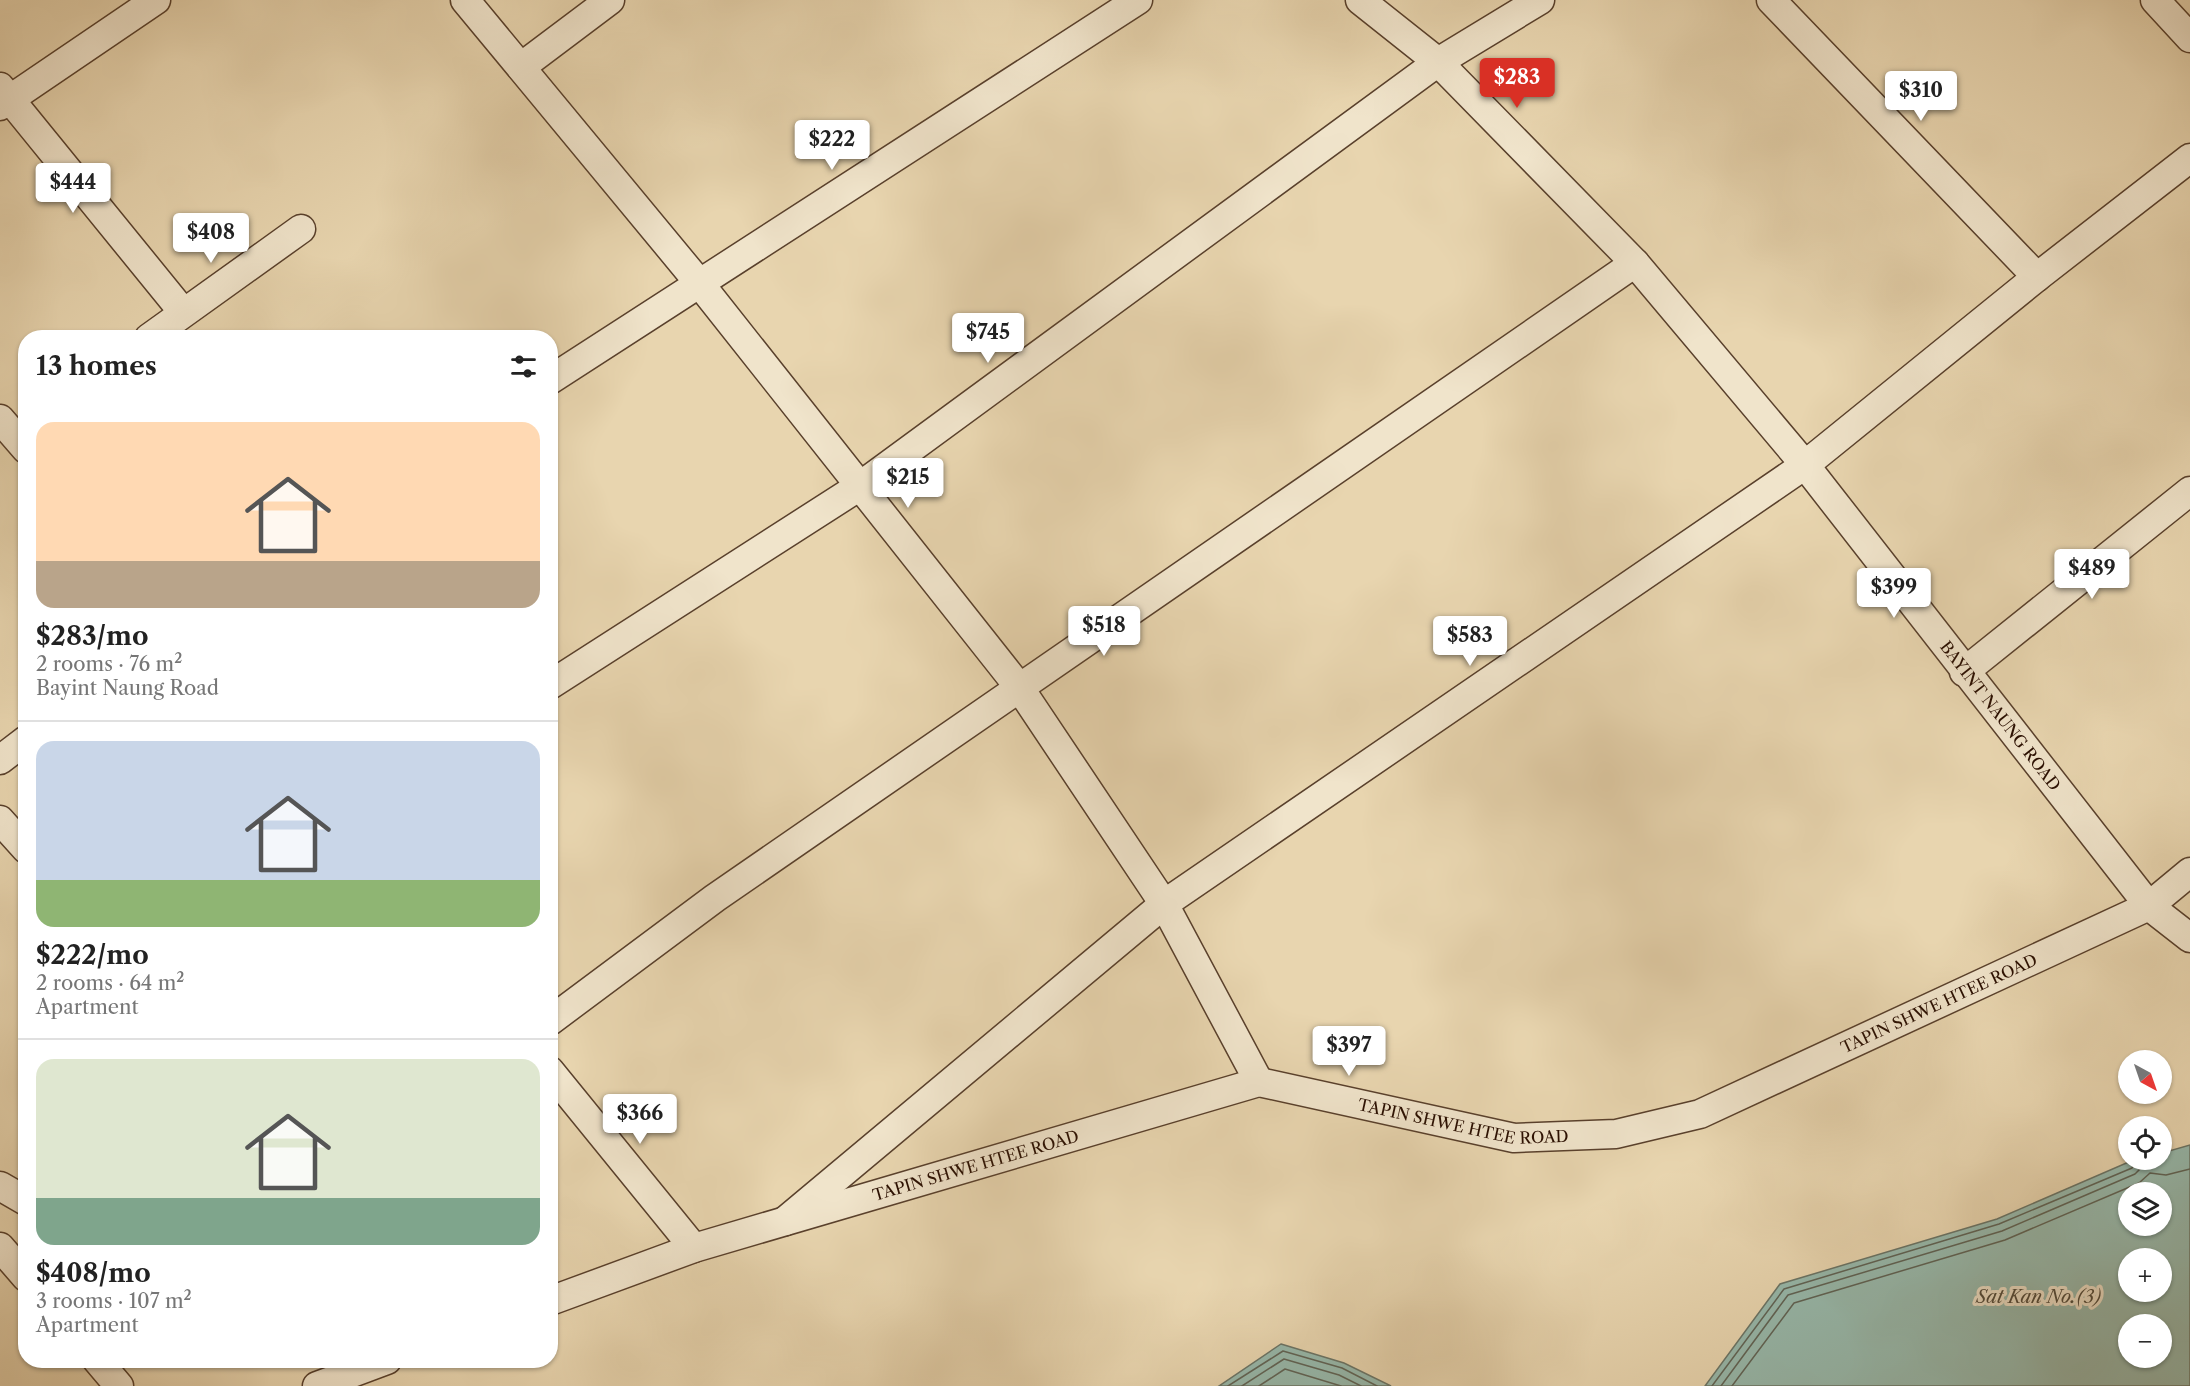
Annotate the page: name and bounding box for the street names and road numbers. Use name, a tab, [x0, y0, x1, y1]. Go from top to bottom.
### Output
street label: BAYINT NAUNG ROAD	[1936, 637, 2065, 794]
street label: TAPIN SHWE HTEE ROAD	[1837, 949, 2040, 1057]
street label: TAPIN SHWE HTEE ROAD	[1356, 1094, 1569, 1148]
street label: TAPIN SHWE HTEE ROAD	[870, 1125, 1081, 1205]

